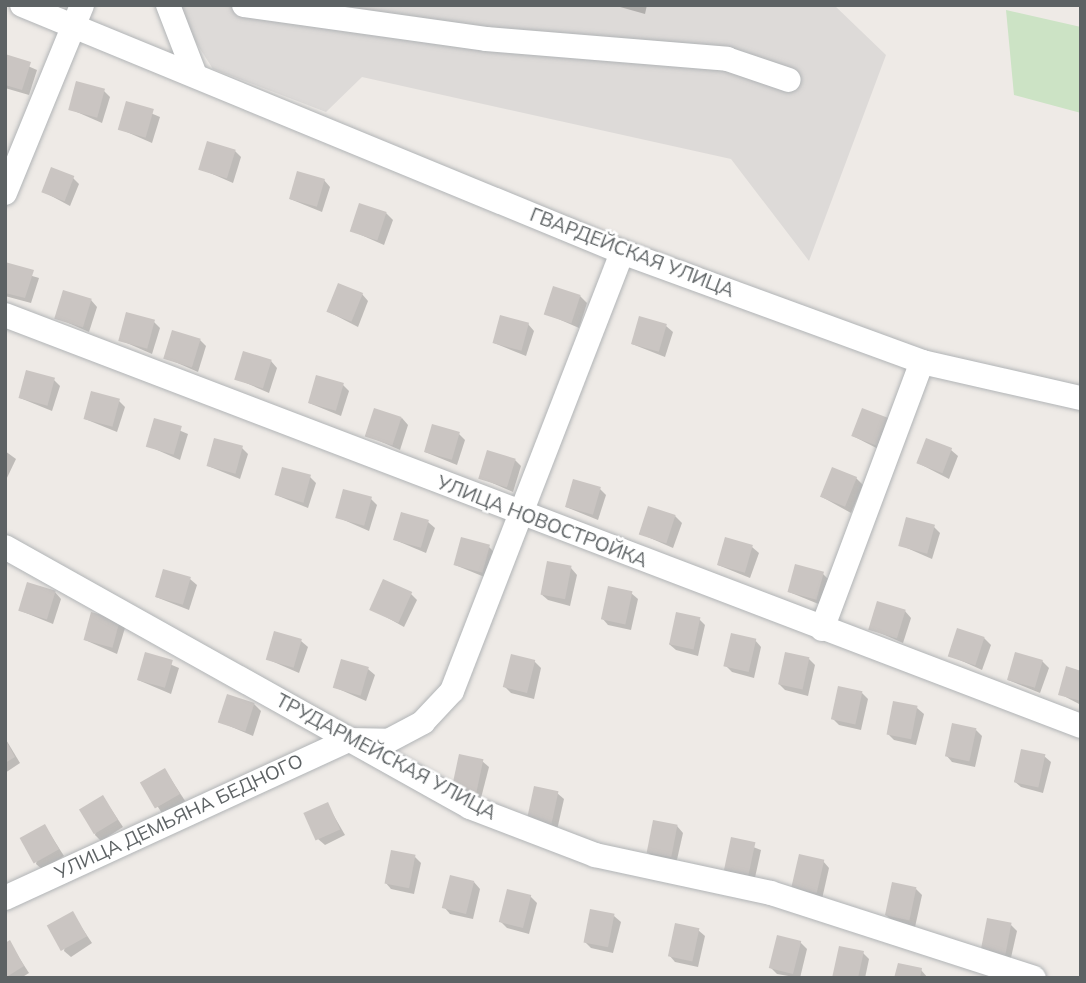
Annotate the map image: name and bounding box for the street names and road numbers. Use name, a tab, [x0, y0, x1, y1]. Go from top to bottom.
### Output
street label: ГВАРДЕЙСКАЯ УЛИЦА	[527, 203, 737, 303]
street label: УЛИЦА НОВОСТРОЙКА	[433, 471, 651, 573]
street label: ТРУДАРМЕЙСКАЯ УЛИЦА	[272, 689, 500, 825]
street label: УЛИЦА ДЕМЬЯНА БЕДНОГО	[51, 749, 307, 885]

